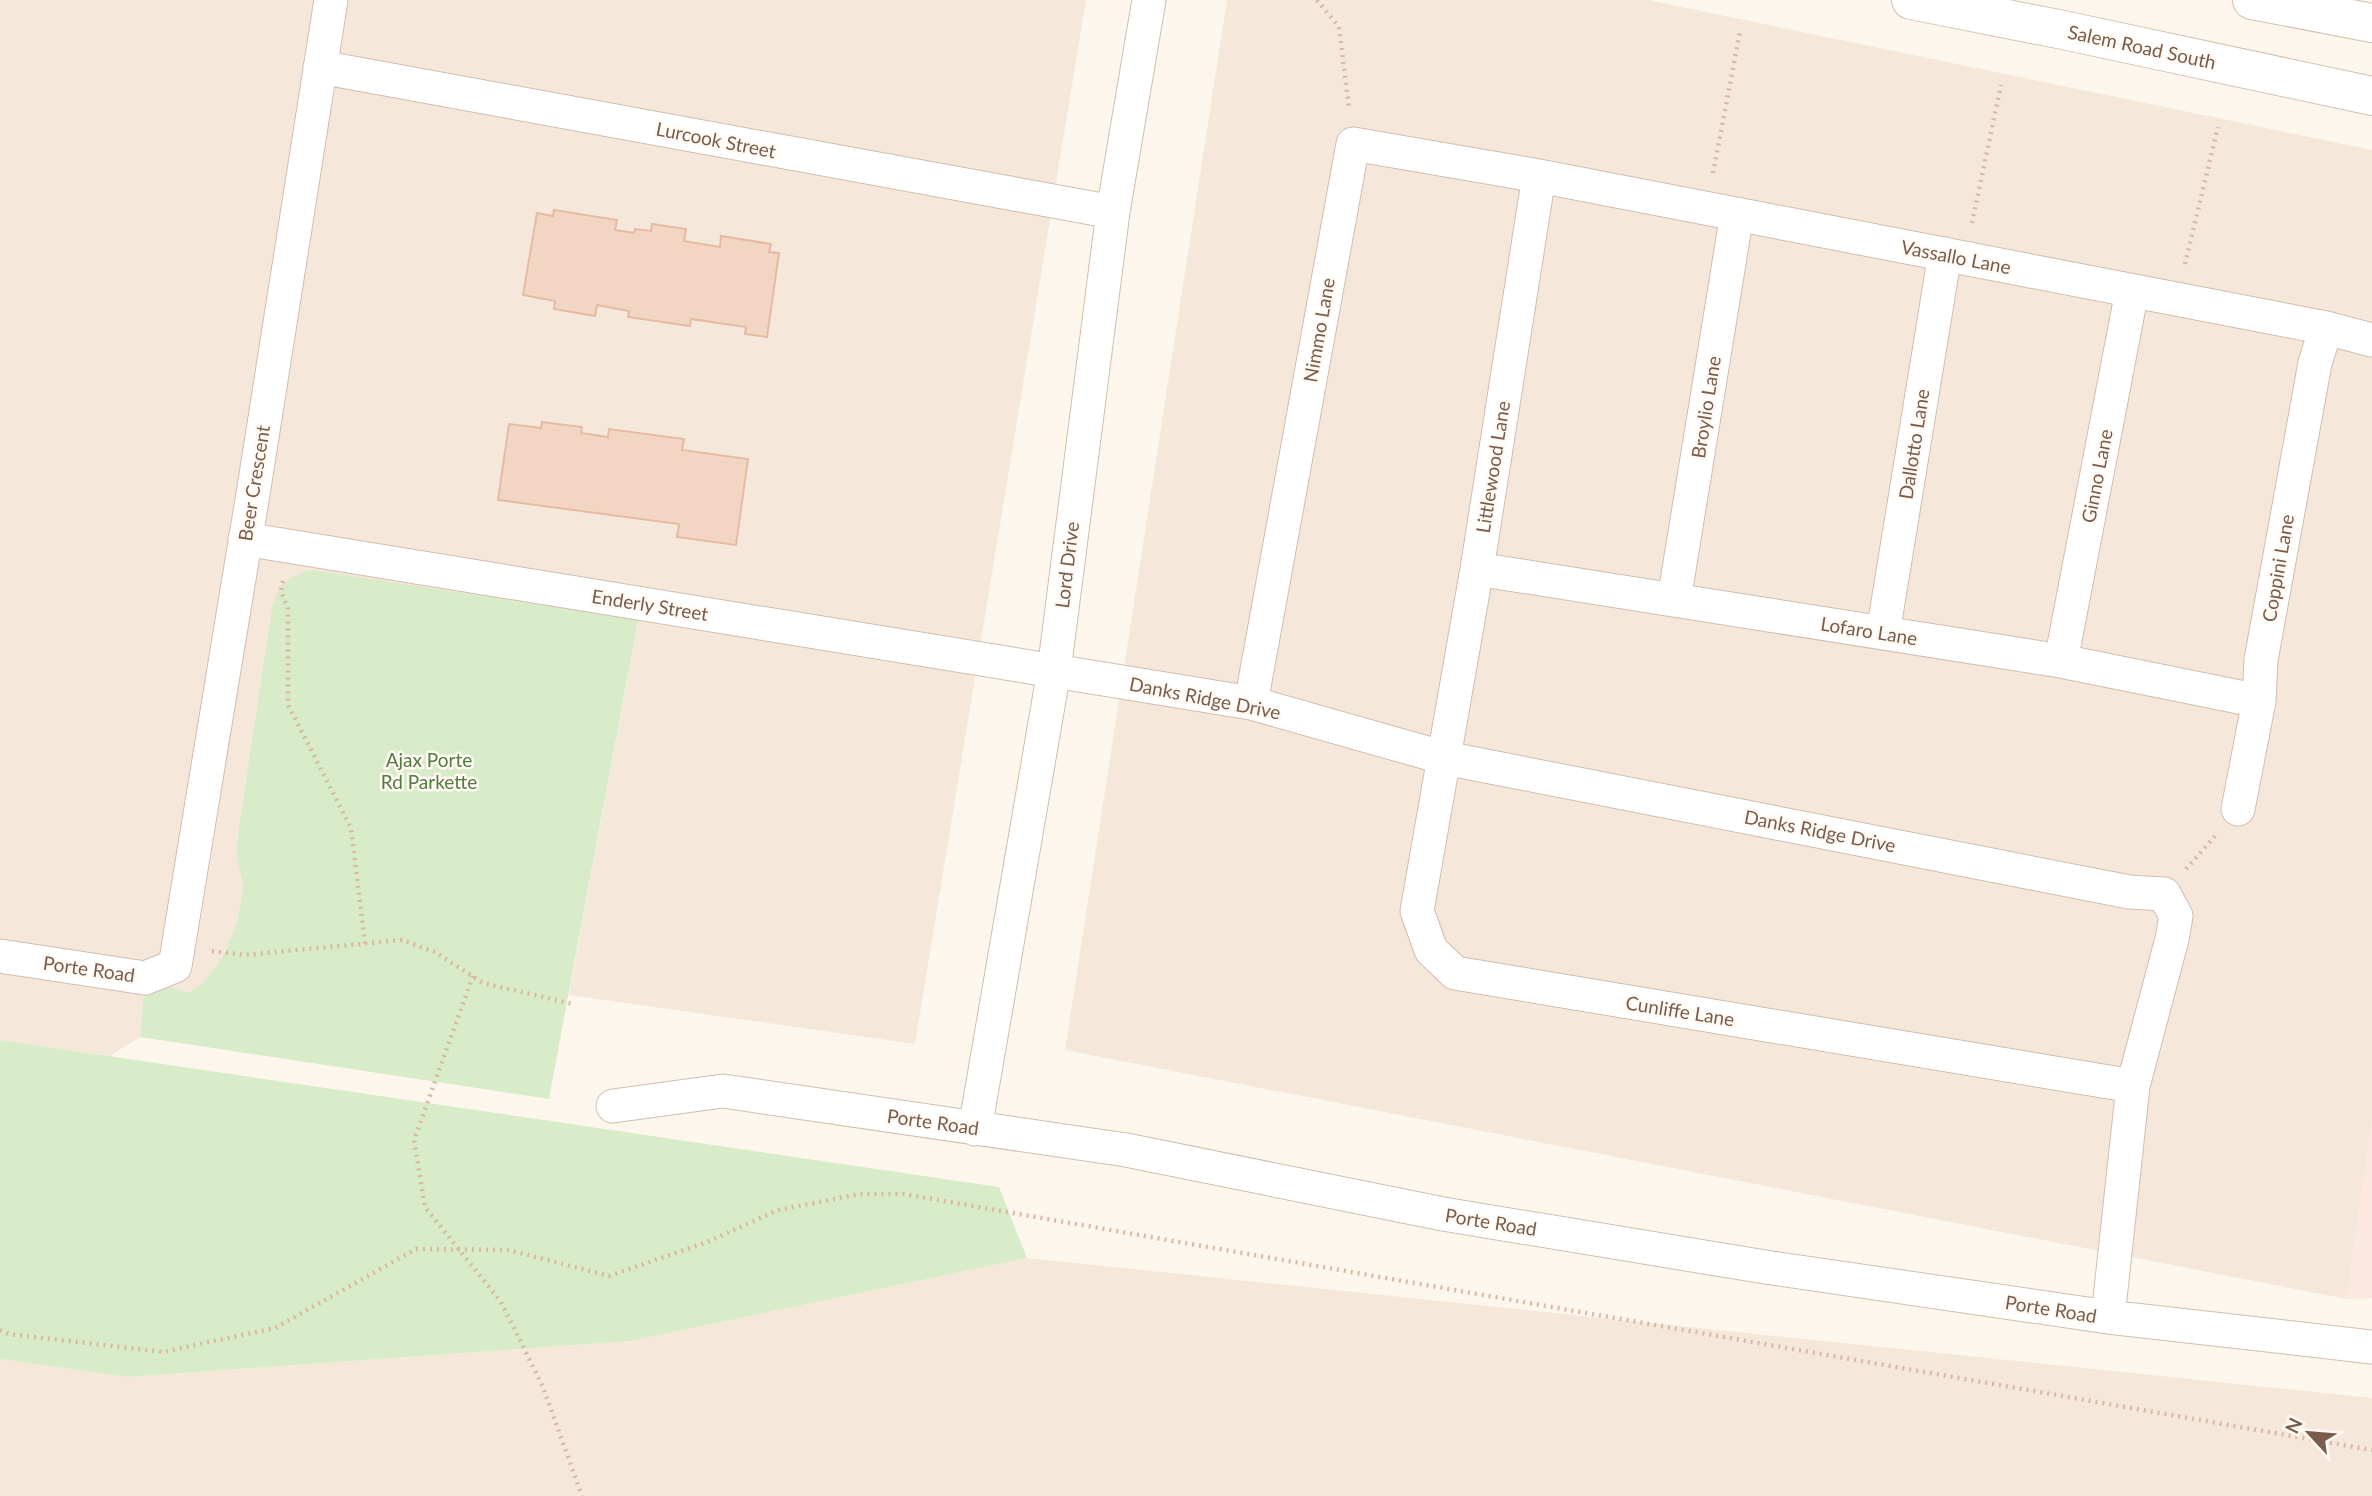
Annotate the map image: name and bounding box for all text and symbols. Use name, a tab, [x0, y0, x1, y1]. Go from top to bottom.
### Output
street label: Salem Road South	[2066, 20, 2218, 73]
street label: Lurcook Street	[654, 117, 778, 162]
street label: Vassallo Lane	[1899, 235, 2013, 278]
street label: Nimmo Lane	[1298, 276, 1339, 384]
street label: Broylio Lane	[1686, 354, 1725, 460]
street label: Dallotto Lane	[1893, 387, 1934, 501]
street label: Littlewood Lane	[1471, 399, 1514, 535]
street label: Beer Crescent	[233, 423, 274, 543]
street label: Ginno Lane	[2076, 427, 2117, 525]
street label: Coppini Lane	[2257, 512, 2298, 624]
street label: Lord Drive	[1050, 520, 1083, 610]
street label: Enderly Street	[590, 584, 710, 625]
street label: Lofaro Lane	[1819, 612, 1919, 650]
street label: Danks Ridge Drive	[1127, 672, 1283, 723]
park label: Ajax Porte Rd Parkette	[381, 748, 477, 793]
street label: Danks Ridge Drive	[1742, 805, 1898, 856]
street label: Porte Road	[42, 951, 136, 986]
street label: Cunliffe Lane	[1624, 991, 1736, 1030]
street label: Porte Road	[886, 1104, 980, 1139]
street label: Porte Road	[1444, 1203, 1539, 1240]
street label: Porte Road	[2004, 1290, 2099, 1327]
north arrow	[2274, 1398, 2344, 1468]
text: N	[2280, 1414, 2307, 1437]

